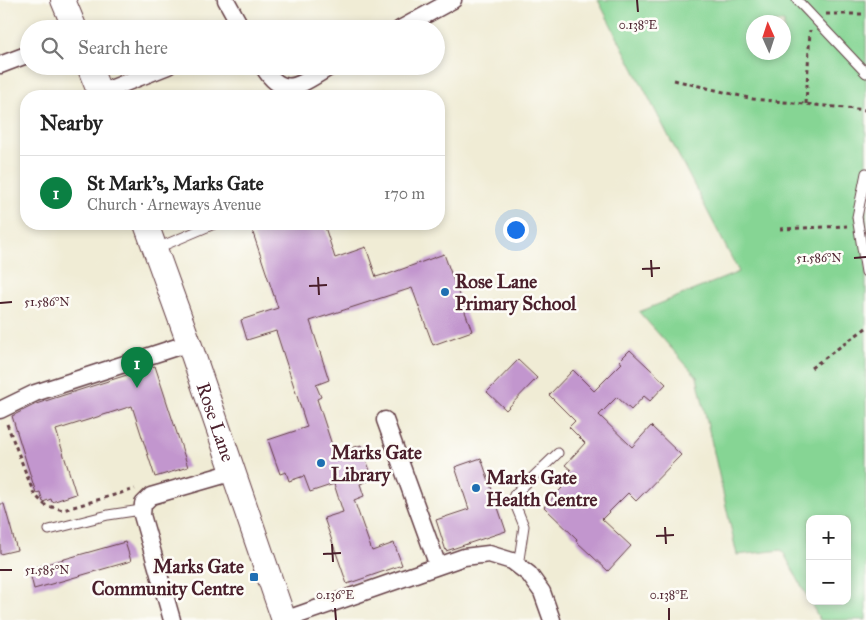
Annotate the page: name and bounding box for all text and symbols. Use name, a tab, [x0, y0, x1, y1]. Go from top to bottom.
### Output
north arrow	[746, 15, 791, 60]
text: 0.138°E	[619, 18, 658, 32]
search box	[20, 20, 445, 75]
icon: search	[38, 34, 66, 62]
text: Search here	[78, 36, 168, 59]
text: Nearby	[40, 110, 103, 136]
text: St Mark's, Marks Gate	[87, 172, 264, 195]
text: 1	[53, 184, 59, 203]
text: 170 m	[384, 184, 425, 203]
text: Church · Arneways Avenue	[87, 195, 261, 214]
your location	[503, 217, 529, 243]
text: 51.586°N	[796, 251, 842, 265]
place label: Rose Lane Primary School	[455, 270, 577, 316]
marker: Rose Lane Primary School	[439, 286, 451, 298]
text: 51.586°N	[24, 295, 70, 309]
pin: 1	[121, 347, 153, 388]
street label: Rose Lane	[191, 380, 240, 465]
place label: Marks Gate Library	[331, 441, 422, 487]
marker: Marks Gate Library	[315, 457, 327, 469]
place label: Marks Gate Health Centre	[486, 466, 597, 511]
marker: Marks Gate Health Centre	[470, 482, 482, 494]
map controls	[806, 515, 851, 605]
button: +	[806, 515, 851, 560]
place label: Marks Gate Community Centre	[92, 555, 244, 601]
button: −	[806, 560, 851, 605]
text: 51.585°N	[25, 563, 69, 577]
marker: Marks Gate Community Centre	[248, 571, 260, 583]
text: 0.136°E	[316, 588, 354, 602]
text: 0.138°E	[650, 588, 689, 602]

